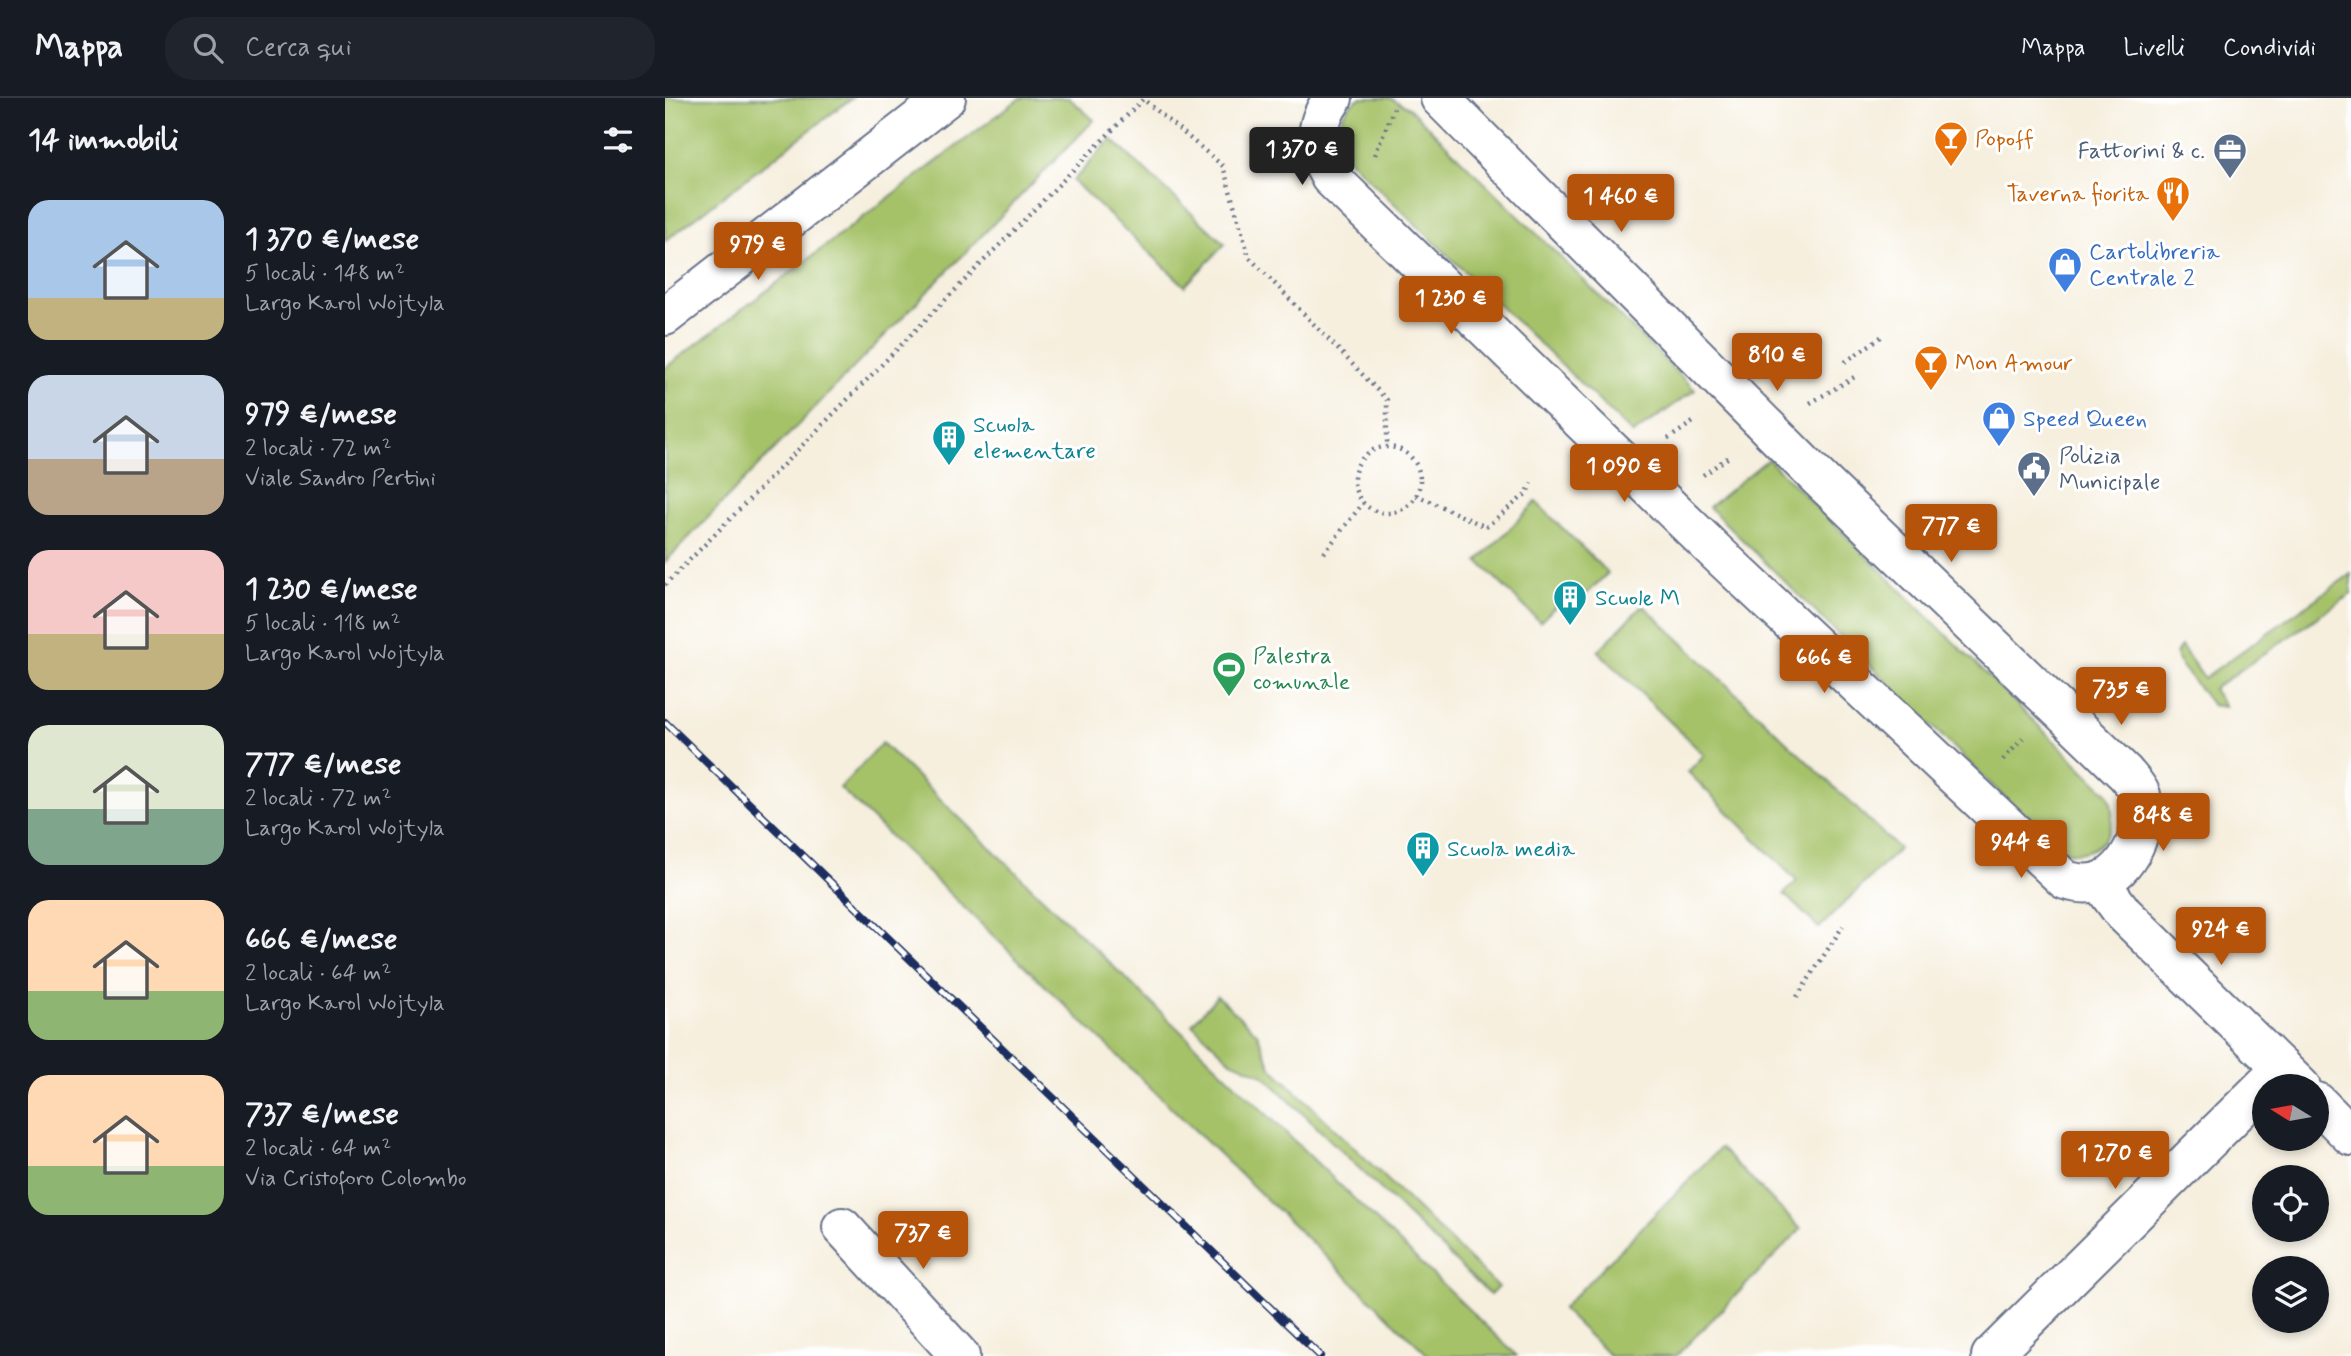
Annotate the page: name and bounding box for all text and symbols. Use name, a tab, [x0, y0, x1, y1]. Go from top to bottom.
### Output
search box	[165, 17, 655, 80]
text: Mappa	[35, 26, 123, 70]
icon: search	[189, 29, 227, 67]
text: Cerca qui	[245, 31, 352, 65]
text: Mappa	[2021, 33, 2085, 64]
text: Livelli	[2123, 33, 2185, 64]
text: Condividi	[2223, 33, 2316, 64]
bar icon: Popoff	[1932, 119, 1970, 168]
text: 14 immobili	[28, 121, 179, 160]
icon: filters	[599, 121, 637, 159]
place label: Popoff	[1975, 125, 2034, 155]
pin: 1 370 €	[1237, 127, 1367, 187]
office icon: Fattorini & c.	[2211, 131, 2249, 180]
text: 1 370 €	[1265, 135, 1339, 165]
place label: Fattorini & c.	[2078, 137, 2205, 167]
pin: 1 460 €	[1556, 174, 1686, 234]
restaurant icon: Taverna fiorita	[2154, 174, 2192, 223]
place label: Taverna fiorita	[2006, 180, 2149, 210]
text: 1 460 €	[1583, 182, 1659, 212]
text: 1 370 €/mese	[245, 220, 419, 259]
pin: 979 €	[709, 222, 807, 282]
icon: home	[84, 228, 168, 312]
text: 979 €	[730, 230, 786, 260]
place label: Cartolibreria Centrale 2	[2089, 238, 2220, 294]
shop icon: Cartolibreria Centrale 2	[2046, 245, 2084, 294]
text: 5 locali · 148 m²	[245, 259, 405, 289]
pin: 1 230 €	[1386, 276, 1516, 336]
text: 1 230 €	[1415, 284, 1487, 314]
text: Largo Karol Wojtyla	[245, 289, 445, 319]
pin: 810 €	[1728, 334, 1826, 393]
text: 810 €	[1748, 341, 1806, 371]
bar icon: Mon Amour	[1912, 343, 1950, 392]
place label: Mon Amour	[1955, 349, 2073, 379]
text: 979 €/mese	[245, 395, 397, 434]
shop icon: Speed Queen	[1980, 399, 2018, 448]
icon: home	[84, 403, 168, 487]
place label: Speed Queen	[2023, 405, 2147, 435]
place label: Scuola elementare	[973, 411, 1096, 467]
building icon: Scuola elementare	[930, 418, 968, 467]
text: 2 locali · 72 m²	[245, 434, 392, 464]
place label: Polizia Municipale	[2059, 442, 2160, 498]
pin: 1 090 €	[1559, 444, 1689, 504]
public building icon: Polizia Municipale	[2015, 449, 2053, 498]
text: 1 090 €	[1586, 452, 1662, 482]
text: Viale Sandro Pertini	[245, 464, 436, 494]
pin: 777 €	[1902, 504, 2000, 564]
text: 777 €	[1921, 512, 1981, 542]
text: 1 230 €/mese	[245, 570, 418, 609]
icon: home	[84, 578, 168, 662]
building icon: Scuole M	[1551, 578, 1589, 627]
place label: Scuole M	[1595, 584, 1680, 614]
text: 5 locali · 118 m²	[245, 609, 401, 639]
pin: 666 €	[1775, 636, 1873, 695]
text: Largo Karol Wojtyla	[245, 639, 445, 669]
place label: Palestra comunale	[1253, 642, 1350, 698]
text: 666 €	[1796, 643, 1852, 673]
sports icon: Palestra comunale	[1210, 649, 1248, 698]
pin: 735 €	[2072, 668, 2170, 727]
text: 735 €	[2092, 675, 2150, 705]
text: 777 €/mese	[245, 745, 402, 784]
icon: home	[84, 753, 168, 837]
text: 2 locali · 72 m²	[245, 784, 392, 814]
pin: 848 €	[2114, 794, 2212, 853]
text: 848 €	[2133, 801, 2193, 831]
text: Largo Karol Wojtyla	[245, 814, 445, 844]
pin: 944 €	[1972, 820, 2070, 880]
text: 944 €	[1991, 828, 2051, 858]
building icon: Scuola media	[1404, 829, 1442, 878]
place label: Scuola media	[1447, 835, 1575, 865]
pin: 924 €	[2172, 908, 2270, 967]
text: 924 €	[2192, 915, 2250, 945]
text: 666 €/mese	[245, 920, 398, 959]
icon: home	[84, 928, 168, 1012]
text: 2 locali · 64 m²	[245, 959, 391, 989]
text: Largo Karol Wojtyla	[245, 989, 445, 1019]
north arrow	[2252, 1074, 2329, 1152]
map controls	[2252, 1074, 2329, 1333]
text: 737 €/mese	[245, 1095, 399, 1134]
icon: home	[84, 1103, 168, 1187]
pin: 1 270 €	[2050, 1132, 2180, 1191]
text: 2 locali · 64 m²	[245, 1134, 391, 1164]
text: 1 270 €	[2077, 1139, 2153, 1169]
text: Via Cristoforo Colombo	[245, 1164, 467, 1194]
button: locate	[2252, 1165, 2329, 1242]
pin: 737 €	[874, 1212, 972, 1271]
text: 737 €	[894, 1219, 952, 1249]
button: layers	[2252, 1256, 2329, 1333]

